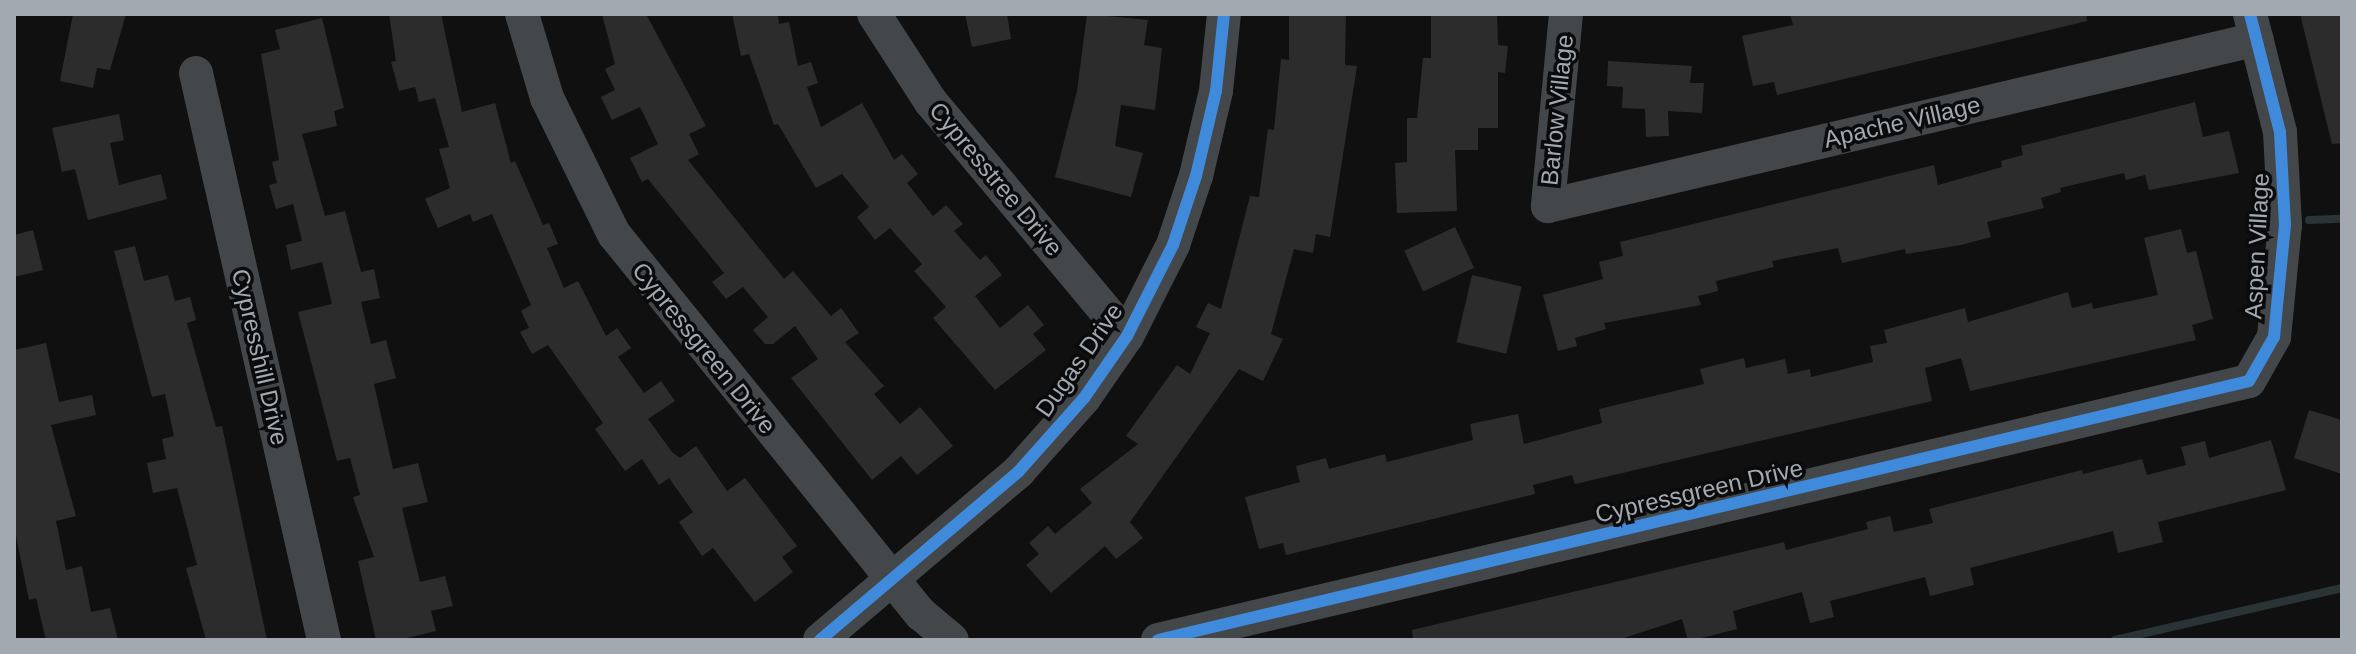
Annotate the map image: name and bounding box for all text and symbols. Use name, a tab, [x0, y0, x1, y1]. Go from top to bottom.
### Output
street label: Barlow Village	[1535, 33, 1579, 187]
street label: Apache Village	[1821, 90, 1983, 154]
street label: Cypresstree Drive	[923, 96, 1069, 262]
street label: Aspen Village	[2239, 172, 2275, 320]
street label: Cypressgreen Drive	[626, 257, 782, 439]
street label: Cypresshill Drive	[226, 266, 294, 448]
street label: Dugas Drive	[1029, 298, 1129, 422]
street label: Cypressgreen Drive	[1592, 453, 1806, 529]

